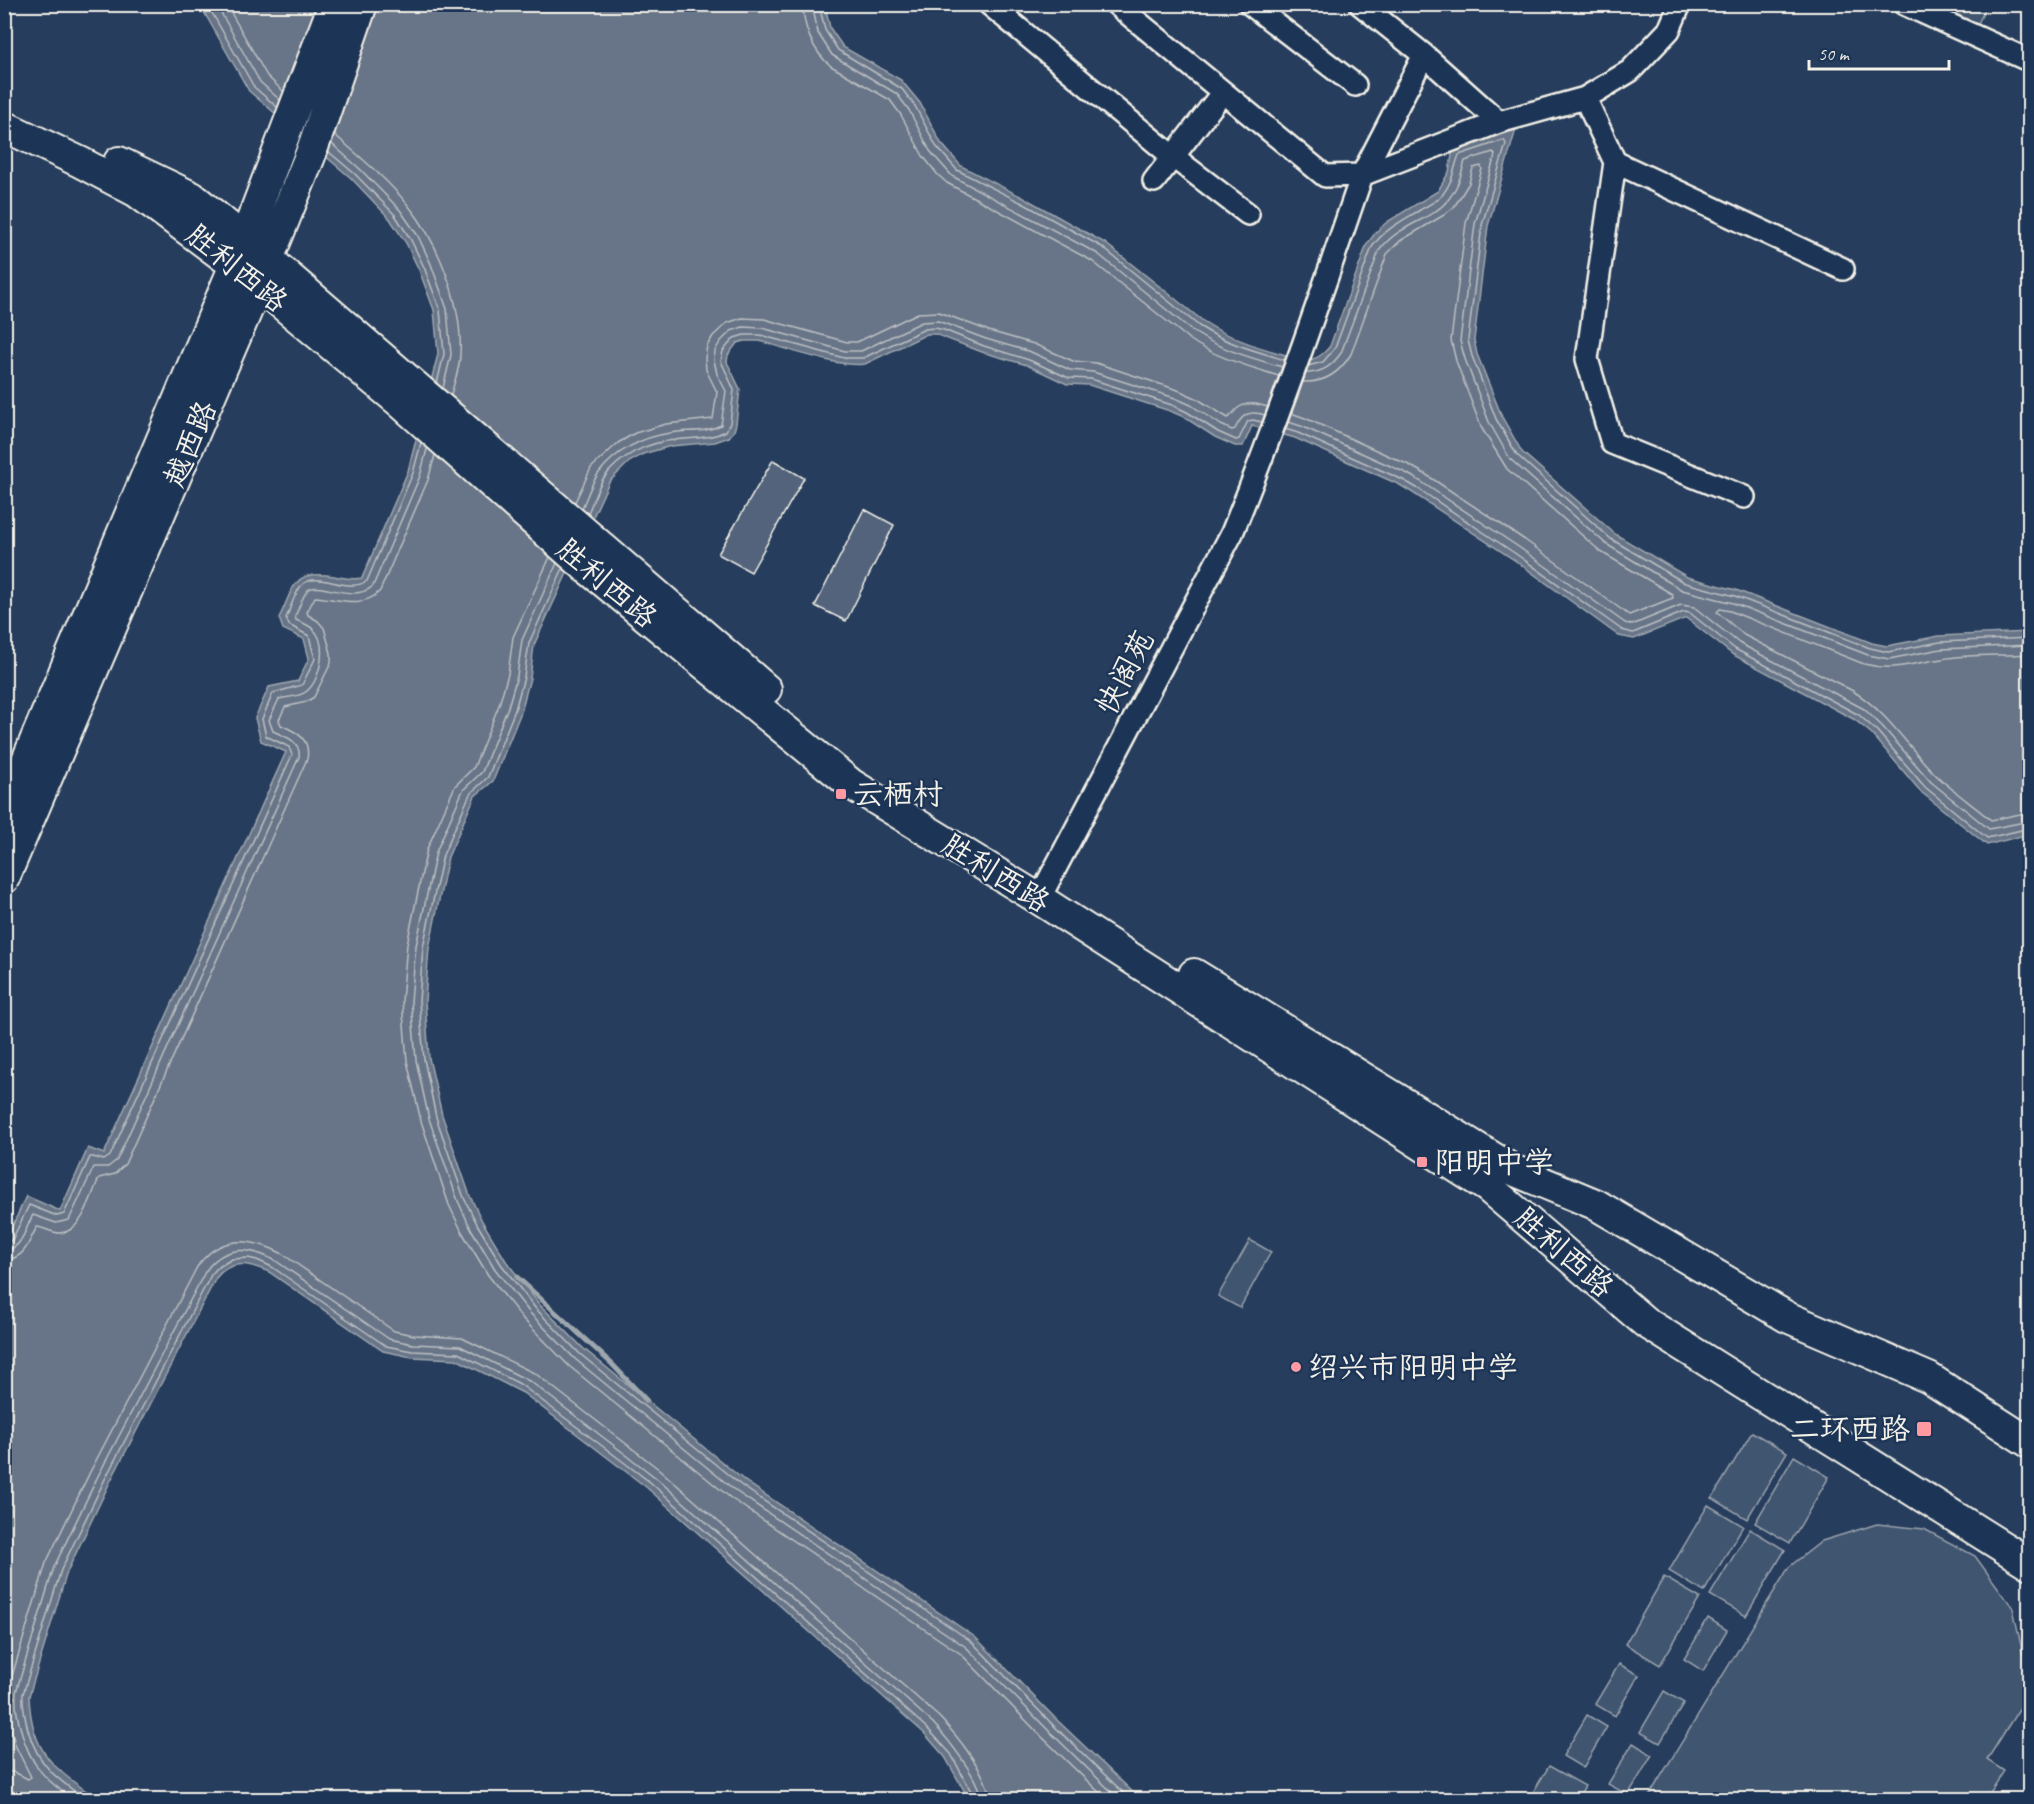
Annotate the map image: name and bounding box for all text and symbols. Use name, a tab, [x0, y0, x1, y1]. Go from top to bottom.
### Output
scale bar	[1809, 33, 1948, 71]
text: 50 m	[1818, 43, 1851, 65]
street label: 胜利西路	[178, 215, 296, 321]
street label: 越西路	[155, 395, 225, 493]
street label: 胜利西路	[549, 530, 665, 636]
street label: 快阁苑	[1087, 623, 1163, 721]
place label: 云栖村	[853, 775, 943, 813]
marker: 云栖村	[834, 787, 848, 801]
street label: 胜利西路	[935, 825, 1057, 921]
place label: 阳明中学	[1434, 1143, 1554, 1181]
marker: 阳明中学	[1415, 1155, 1429, 1169]
street label: 胜利西路	[1506, 1198, 1622, 1306]
place label: 绍兴市阳明中学	[1308, 1348, 1518, 1386]
marker: 绍兴市阳明中学	[1289, 1360, 1303, 1374]
place label: 二环西路	[1790, 1410, 1910, 1448]
marker: 二环西路	[1915, 1420, 1933, 1438]

